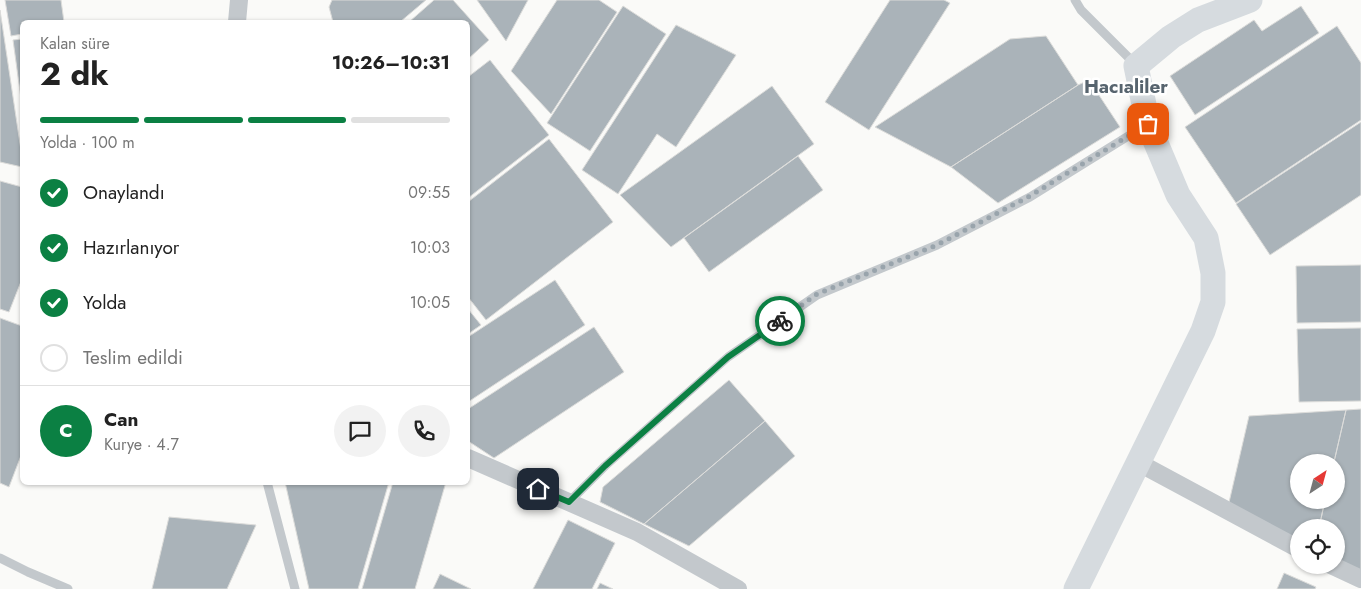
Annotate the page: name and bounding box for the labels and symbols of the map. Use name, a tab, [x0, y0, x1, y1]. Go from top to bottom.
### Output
district label: Hacıaliler	[1084, 73, 1168, 100]
pin	[1127, 103, 1169, 145]
courier	[755, 296, 805, 346]
north arrow	[1290, 454, 1345, 509]
pin	[517, 468, 559, 510]

